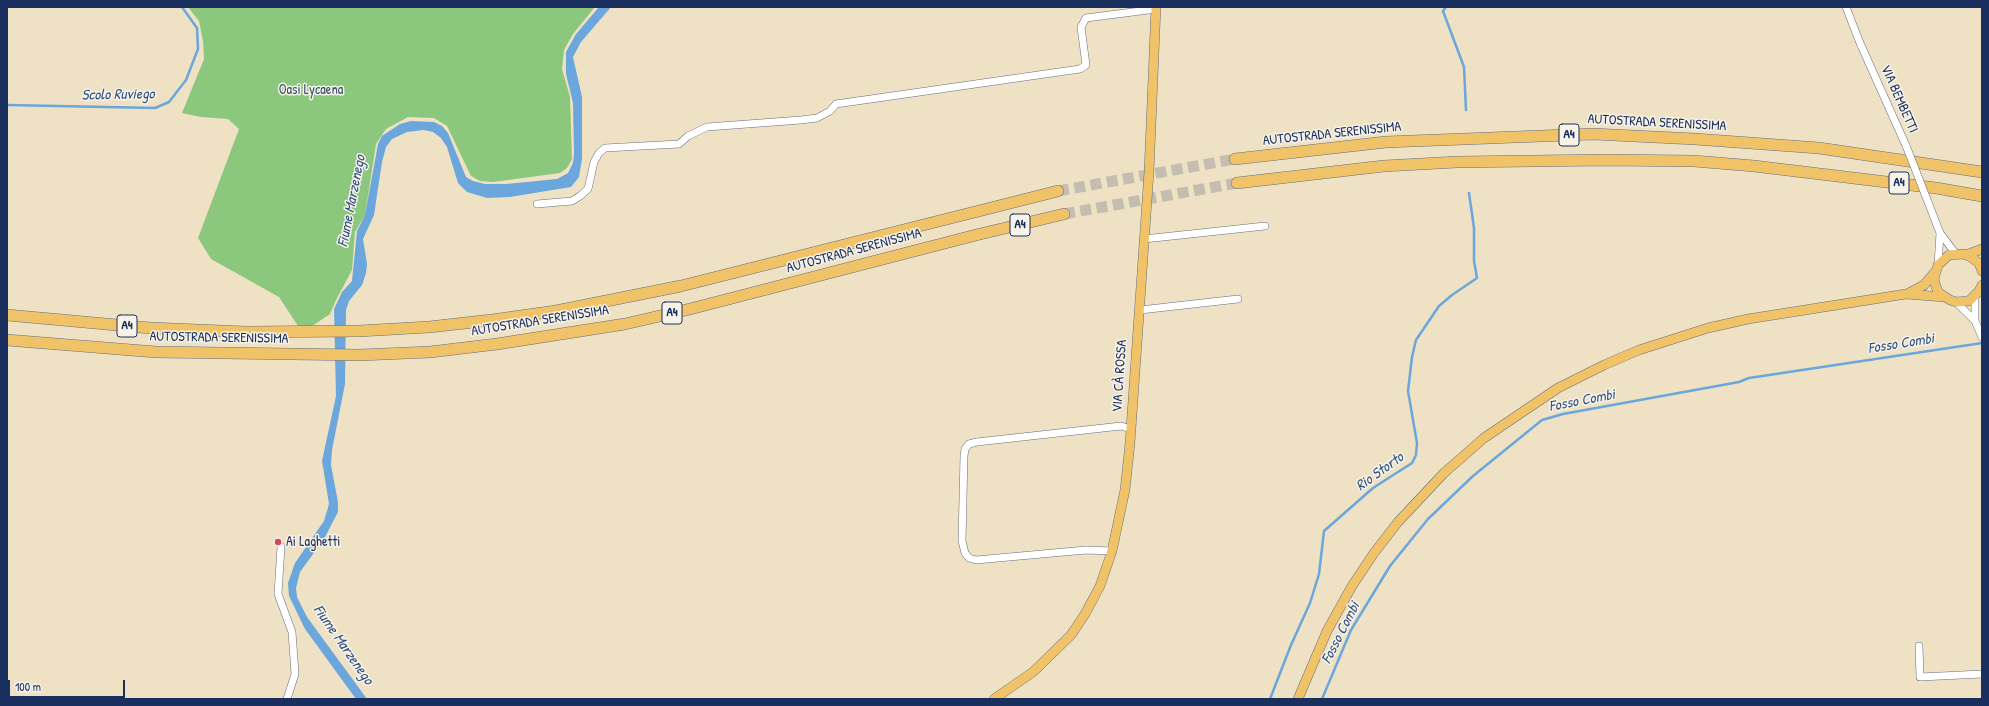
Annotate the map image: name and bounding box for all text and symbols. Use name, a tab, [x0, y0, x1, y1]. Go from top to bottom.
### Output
street label: VIA BEMBETTI	[1877, 62, 1921, 136]
park label: Oasi Lycaena	[279, 82, 343, 98]
water label: Scolo Ruviego	[81, 85, 155, 105]
street label: AUTOSTRADA SERENISSIMA	[1587, 111, 1727, 135]
street label: AUTOSTRADA SERENISSIMA	[1262, 118, 1402, 150]
road number: A4	[1559, 124, 1579, 146]
water label: Fiume Marzenego	[334, 154, 370, 248]
road number: A4	[1889, 172, 1909, 194]
road number: A4	[1010, 214, 1030, 236]
street label: AUTOSTRADA SERENISSIMA	[785, 225, 923, 277]
street label: AUTOSTRADA SERENISSIMA	[470, 302, 610, 340]
road number: A4	[662, 302, 682, 324]
road number: A4	[117, 315, 137, 337]
street label: AUTOSTRADA SERENISSIMA	[149, 328, 289, 348]
water label: Fosso Combi	[1867, 330, 1935, 358]
street label: VIA CÀ ROSSA	[1109, 339, 1131, 413]
water label: Fosso Combi	[1548, 386, 1616, 416]
water label: Rio Storto	[1353, 449, 1407, 495]
place label: Ai Laghetti	[286, 534, 340, 550]
marker: Ai Laghetti	[273, 537, 283, 547]
water label: Fosso Combi	[1318, 599, 1364, 667]
water label: Fiume Marzenego	[309, 602, 377, 688]
scale bar	[10, 672, 127, 698]
text: 100 m	[15, 678, 41, 695]

